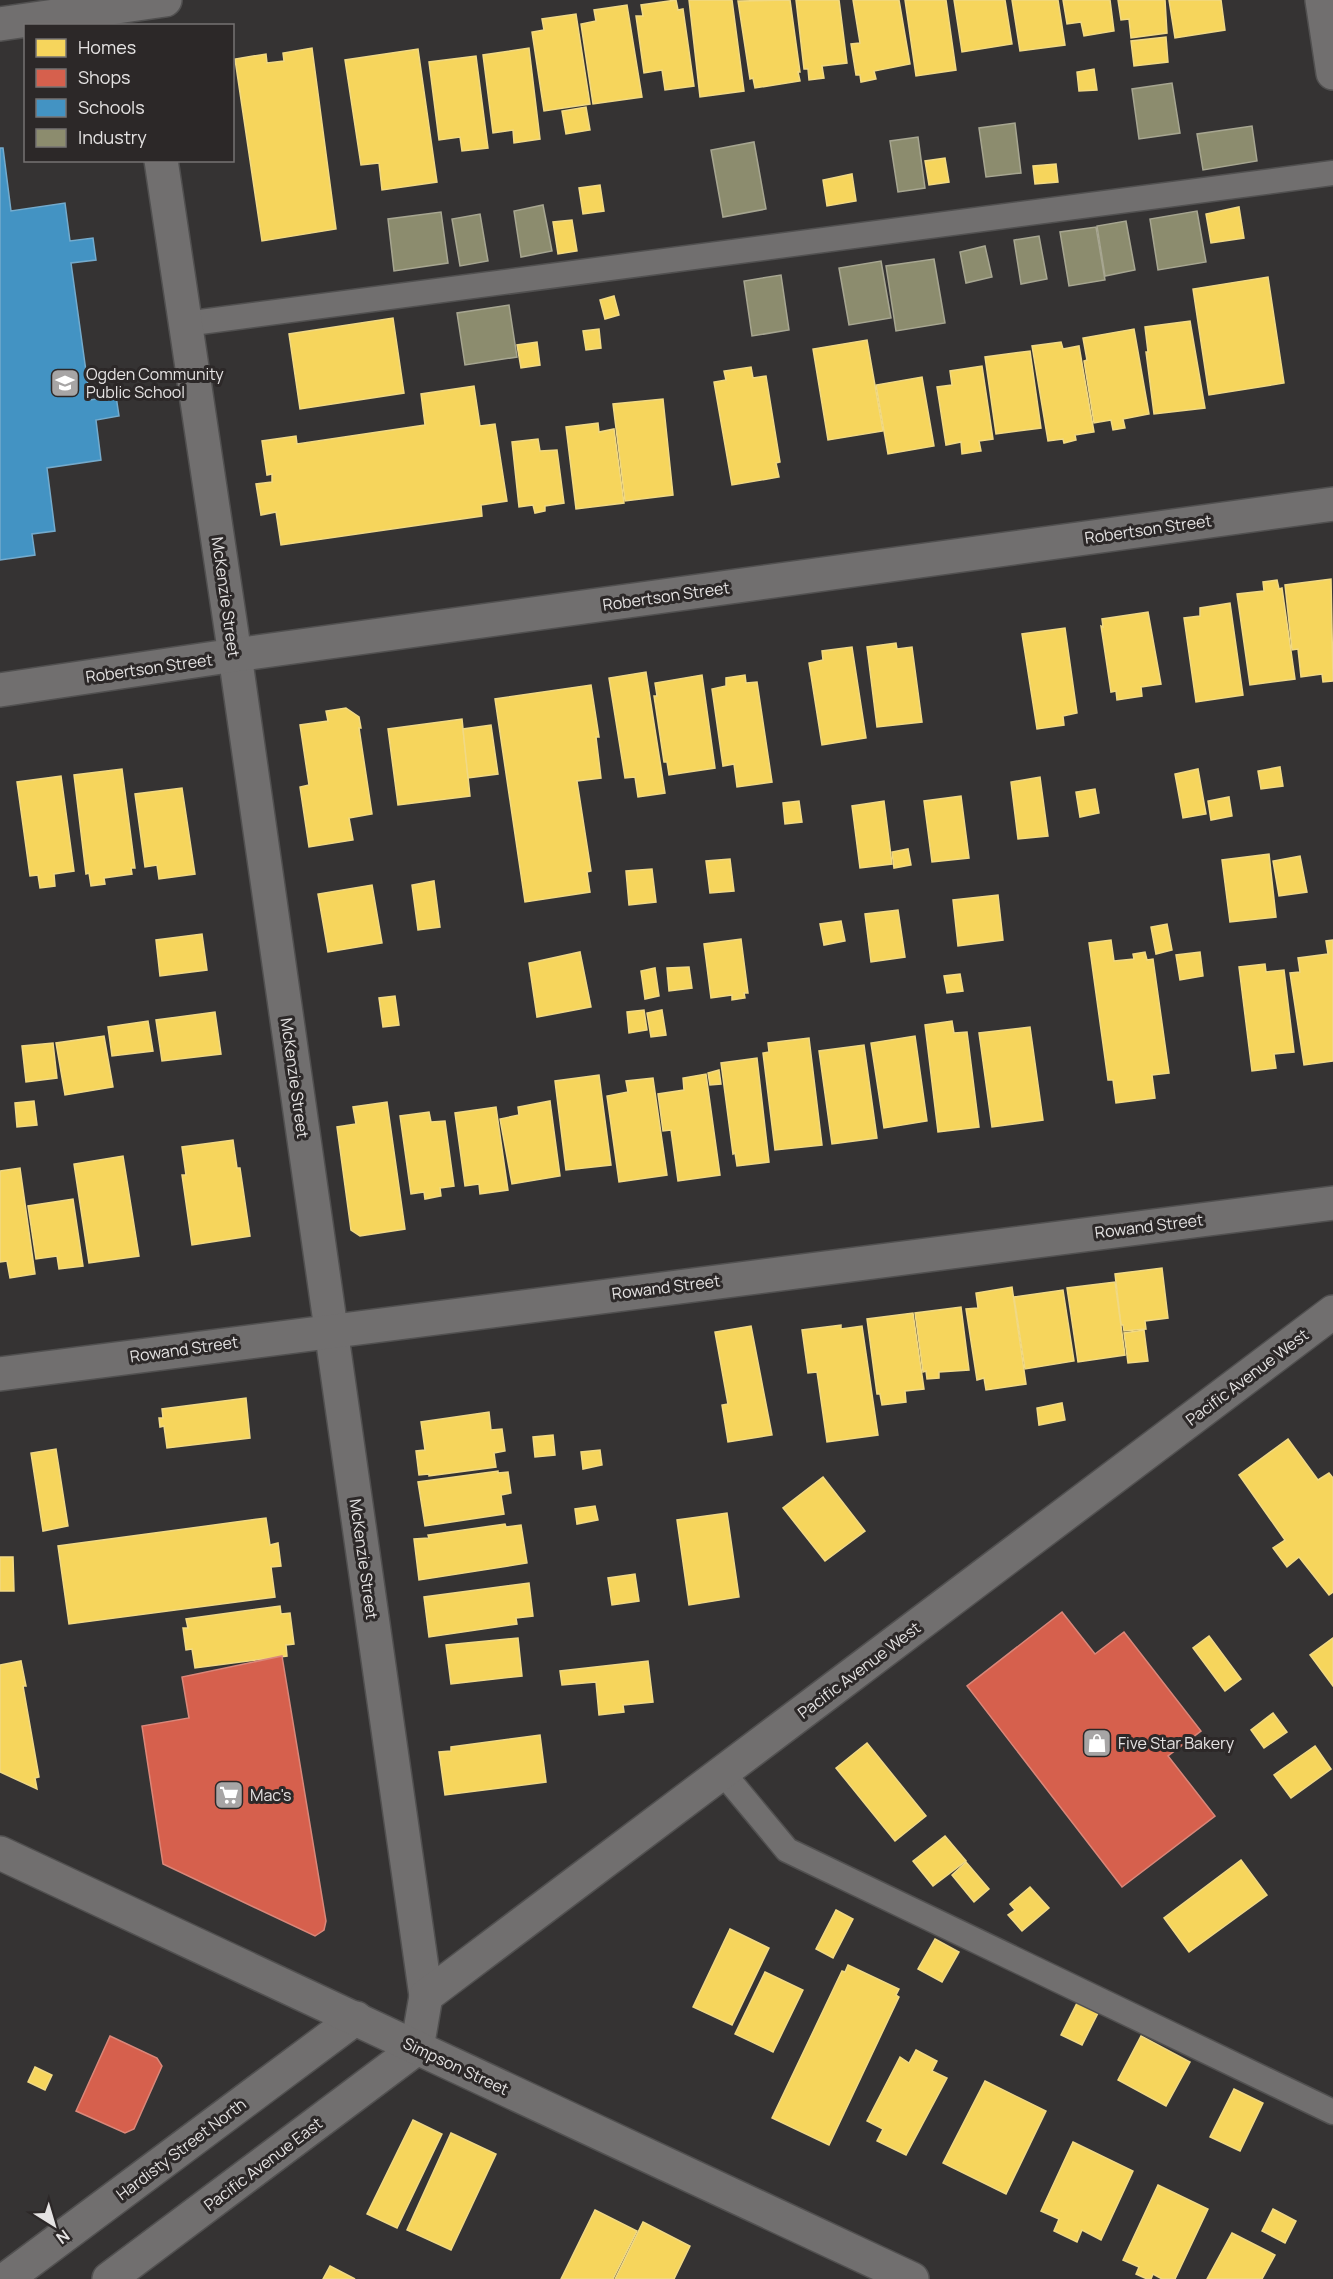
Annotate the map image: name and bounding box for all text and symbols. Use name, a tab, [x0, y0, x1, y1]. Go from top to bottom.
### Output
legend	[24, 24, 234, 162]
text: Homes	[78, 35, 136, 59]
text: Shops	[78, 65, 130, 89]
text: Schools	[78, 95, 145, 119]
text: Industry	[78, 125, 147, 149]
place label: Ogden Community Public School	[86, 363, 224, 403]
school or university icon: Ogden Community Public School	[49, 367, 81, 399]
street label: Robertson Street	[1083, 509, 1213, 549]
street label: McKenzie Street	[207, 535, 245, 659]
street label: Robertson Street	[601, 576, 731, 616]
street label: Robertson Street	[84, 648, 214, 688]
street label: McKenzie Street	[276, 1016, 314, 1140]
street label: Rowand Street	[1094, 1208, 1204, 1244]
street label: Rowand Street	[611, 1269, 721, 1305]
street label: Pacific Avenue West	[1181, 1324, 1313, 1430]
street label: Rowand Street	[128, 1331, 240, 1367]
street label: McKenzie Street	[345, 1497, 383, 1621]
street label: Pacific Avenue West	[793, 1617, 925, 1723]
shop icon: Five Star Bakery	[1081, 1727, 1113, 1759]
place label: Five Star Bakery	[1118, 1732, 1235, 1754]
supermarket icon: Mac's	[213, 1779, 245, 1811]
place label: Mac's	[250, 1784, 291, 1806]
street label: Simpson Street	[400, 2032, 512, 2100]
street label: Hardisty Street North	[112, 2093, 250, 2205]
street label: Pacific Avenue East	[199, 2112, 327, 2216]
north arrow	[24, 2195, 84, 2255]
text: N	[52, 2225, 74, 2249]

